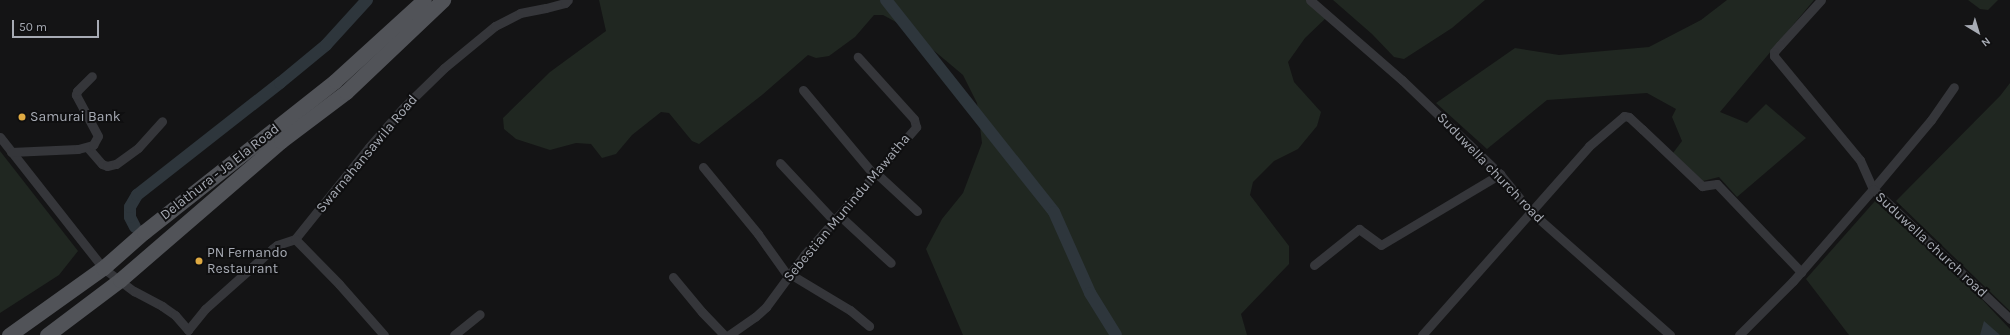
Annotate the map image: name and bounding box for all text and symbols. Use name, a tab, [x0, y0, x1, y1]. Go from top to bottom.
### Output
scale bar	[14, 12, 101, 38]
north arrow	[1958, 12, 1998, 52]
text: 50 m	[19, 20, 47, 34]
text: N	[1979, 34, 1993, 49]
street label: Swarnahansawila Road	[313, 92, 421, 216]
place label: Samurai Bank	[30, 109, 121, 125]
street label: Suduwella church road	[1433, 109, 1547, 227]
marker: Samurai Bank	[17, 112, 27, 122]
street label: Delathura - Ja Ela Road	[157, 120, 283, 224]
street label: Sebestian Munindu Mawatha	[780, 131, 914, 285]
street label: Suduwella church road	[1872, 189, 1990, 301]
place label: PN Fernando Restaurant	[207, 245, 287, 278]
marker: PN Fernando Restaurant	[194, 256, 204, 266]

